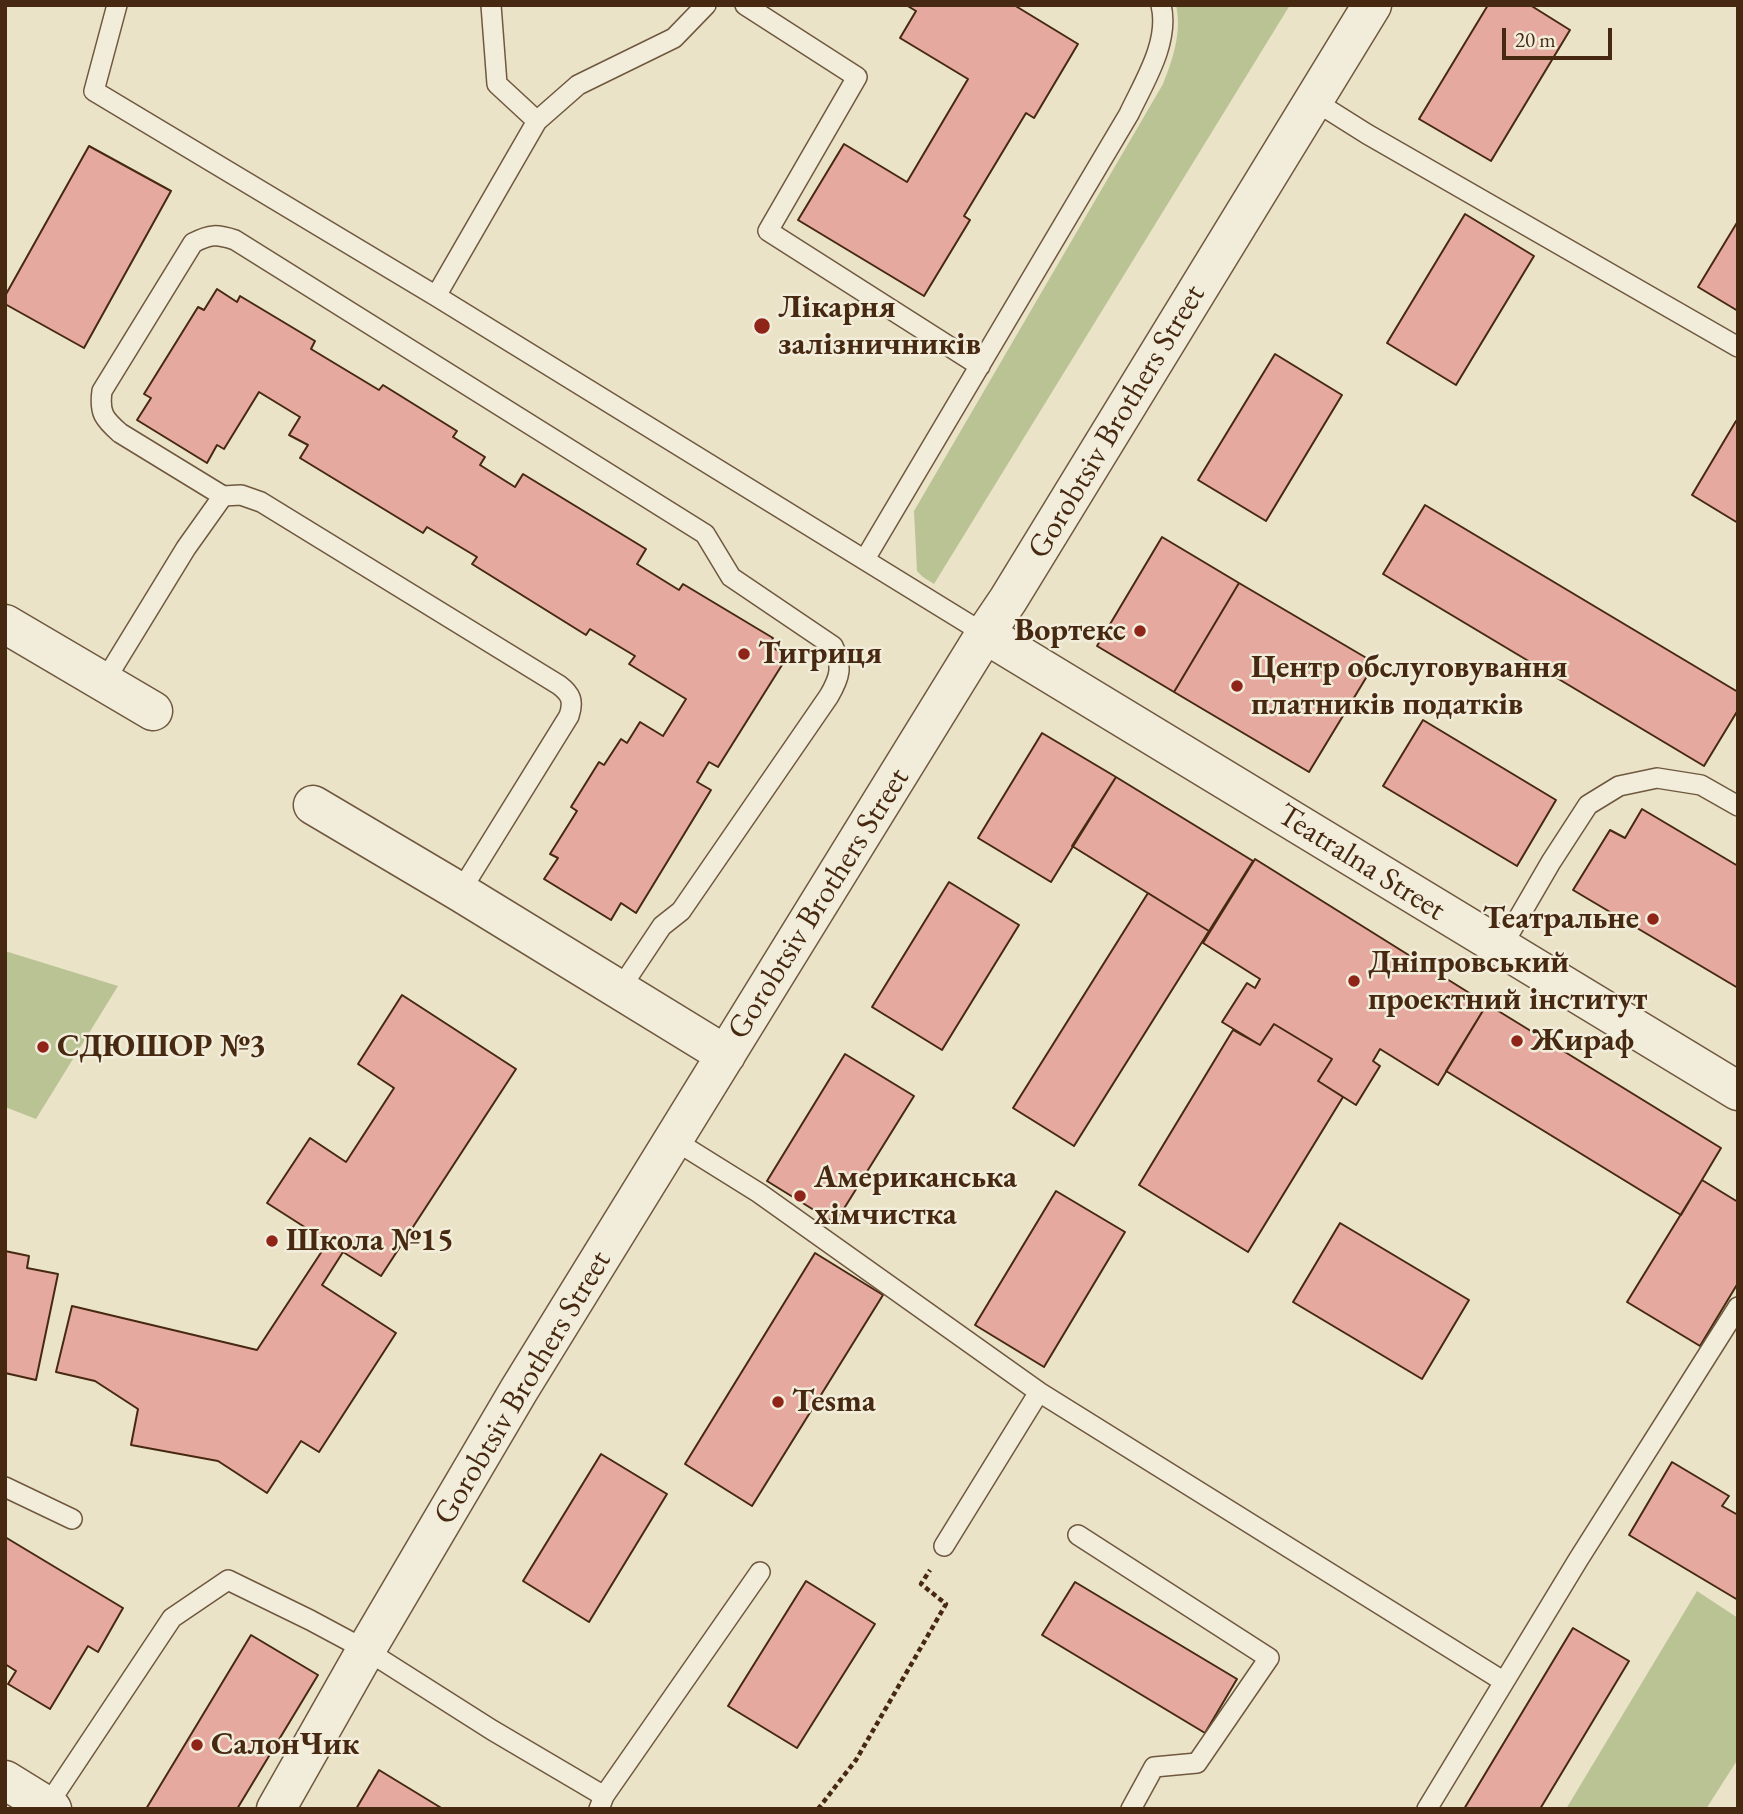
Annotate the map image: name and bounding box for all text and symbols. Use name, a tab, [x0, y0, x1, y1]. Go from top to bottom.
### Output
scale bar	[1505, 14, 1615, 58]
text: 20 m	[1515, 26, 1556, 53]
street label: Gorobtsiv Brothers Street	[1020, 278, 1214, 566]
place label: Лікарня залізничників	[778, 289, 981, 364]
marker: Лікарня залізничників	[752, 316, 772, 336]
place label: Вортекс	[1014, 612, 1126, 650]
marker: Вортекс	[1132, 623, 1148, 639]
place label: Тигриця	[758, 635, 882, 673]
marker: Тигриця	[736, 646, 752, 662]
place label: Центр обслуговування платників податків	[1251, 649, 1568, 724]
marker: Центр обслуговування платників податків	[1229, 678, 1245, 694]
street label: Gorobtsiv Brothers Street	[720, 761, 918, 1047]
street label: Teatralna Street	[1270, 796, 1452, 930]
place label: Театральне	[1483, 900, 1639, 938]
marker: Театральне	[1645, 911, 1661, 927]
place label: Дніпровський проектний інститут	[1368, 944, 1647, 1019]
marker: Дніпровський проектний інститут	[1346, 973, 1362, 989]
place label: Жираф	[1531, 1022, 1634, 1060]
place label: СДЮШОР №3	[57, 1028, 266, 1066]
marker: Жираф	[1509, 1033, 1525, 1049]
marker: СДЮШОР №3	[35, 1039, 51, 1055]
place label: Американська хімчистка	[814, 1159, 1017, 1234]
marker: Американська хімчистка	[792, 1188, 808, 1204]
place label: Школа №15	[286, 1222, 454, 1260]
marker: Школа №15	[264, 1233, 280, 1249]
street label: Gorobtsiv Brothers Street	[426, 1244, 620, 1532]
place label: Tesma	[792, 1383, 876, 1421]
marker: Tesma	[770, 1394, 786, 1410]
place label: СалонЧик	[211, 1726, 359, 1764]
marker: СалонЧик	[189, 1737, 205, 1753]

